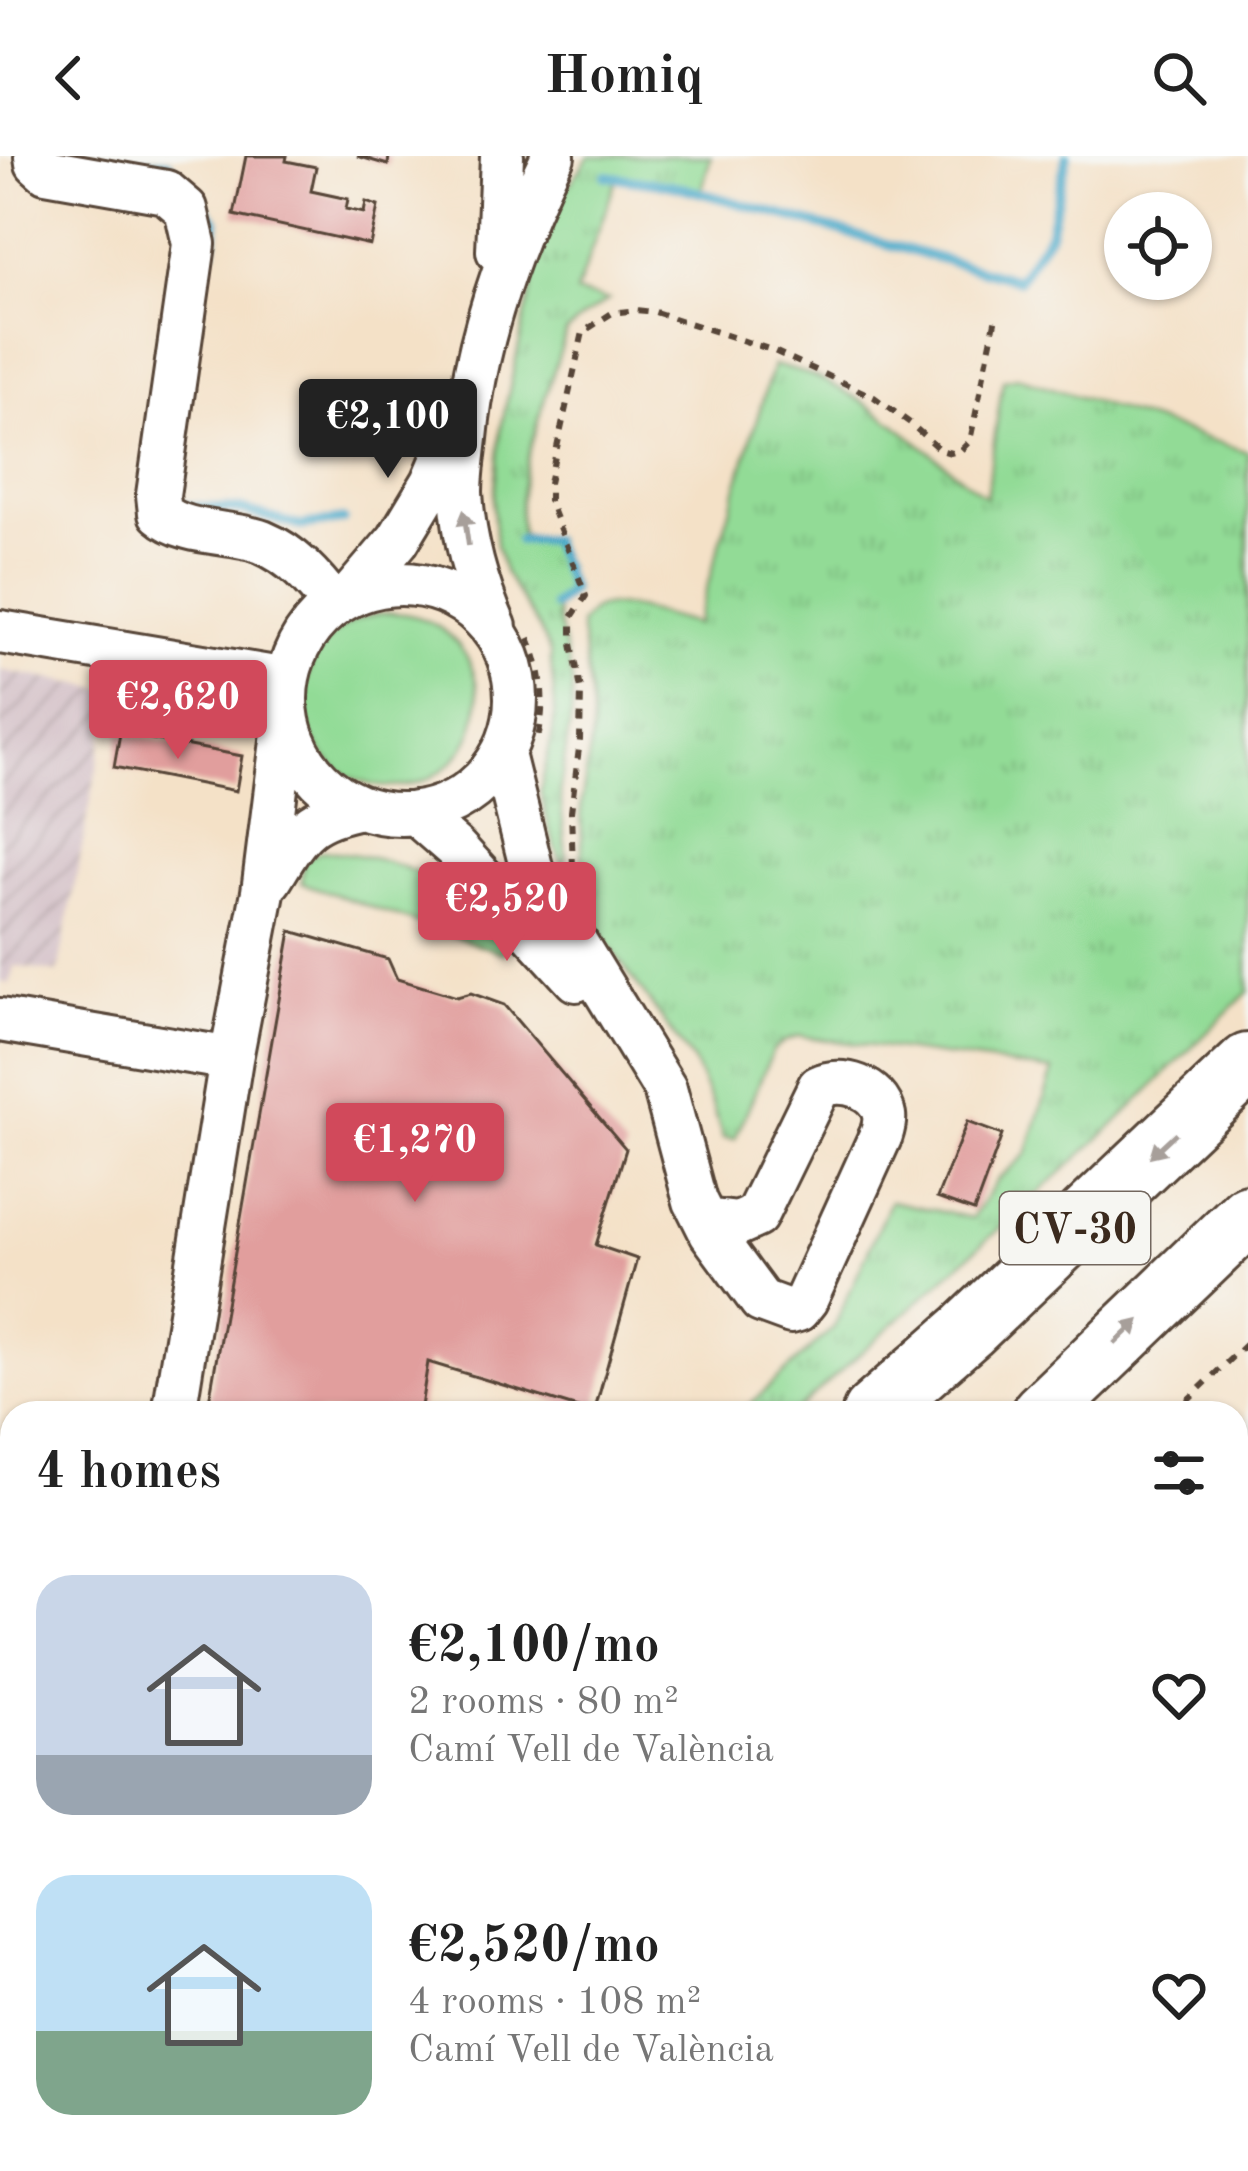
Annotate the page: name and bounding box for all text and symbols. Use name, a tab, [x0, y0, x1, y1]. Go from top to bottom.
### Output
icon: back	[36, 45, 102, 111]
icon: search	[1146, 45, 1212, 111]
text: Homiq	[544, 51, 704, 105]
map controls	[1104, 192, 1212, 300]
button: locate	[1104, 192, 1212, 300]
pin: €2,100	[290, 379, 486, 481]
text: €2,100	[326, 398, 450, 437]
one-way arrow	[456, 509, 475, 546]
pin: €2,620	[80, 660, 276, 762]
text: €2,620	[116, 679, 240, 718]
pin: €2,520	[409, 862, 605, 964]
text: €2,520	[445, 881, 569, 920]
pin: €1,270	[317, 1103, 513, 1205]
text: €1,270	[353, 1122, 477, 1161]
one-way arrow	[1149, 1130, 1178, 1158]
road number: CV-30	[1000, 1192, 1150, 1264]
one-way arrow	[1112, 1318, 1141, 1346]
icon: filters	[1146, 1440, 1212, 1506]
text: 4 homes	[36, 1448, 221, 1499]
text: €2,100/mo	[408, 1622, 660, 1673]
icon: home	[132, 1623, 276, 1767]
icon: heart	[1146, 1662, 1212, 1728]
text: 2 rooms · 80 m²	[408, 1683, 679, 1722]
text: Camí Vell de València	[408, 1731, 774, 1770]
text: €2,520/mo	[408, 1922, 660, 1973]
icon: home	[132, 1923, 276, 2067]
icon: heart	[1146, 1962, 1212, 2028]
text: 4 rooms · 108 m²	[408, 1983, 701, 2022]
text: Camí Vell de València	[408, 2031, 774, 2070]

